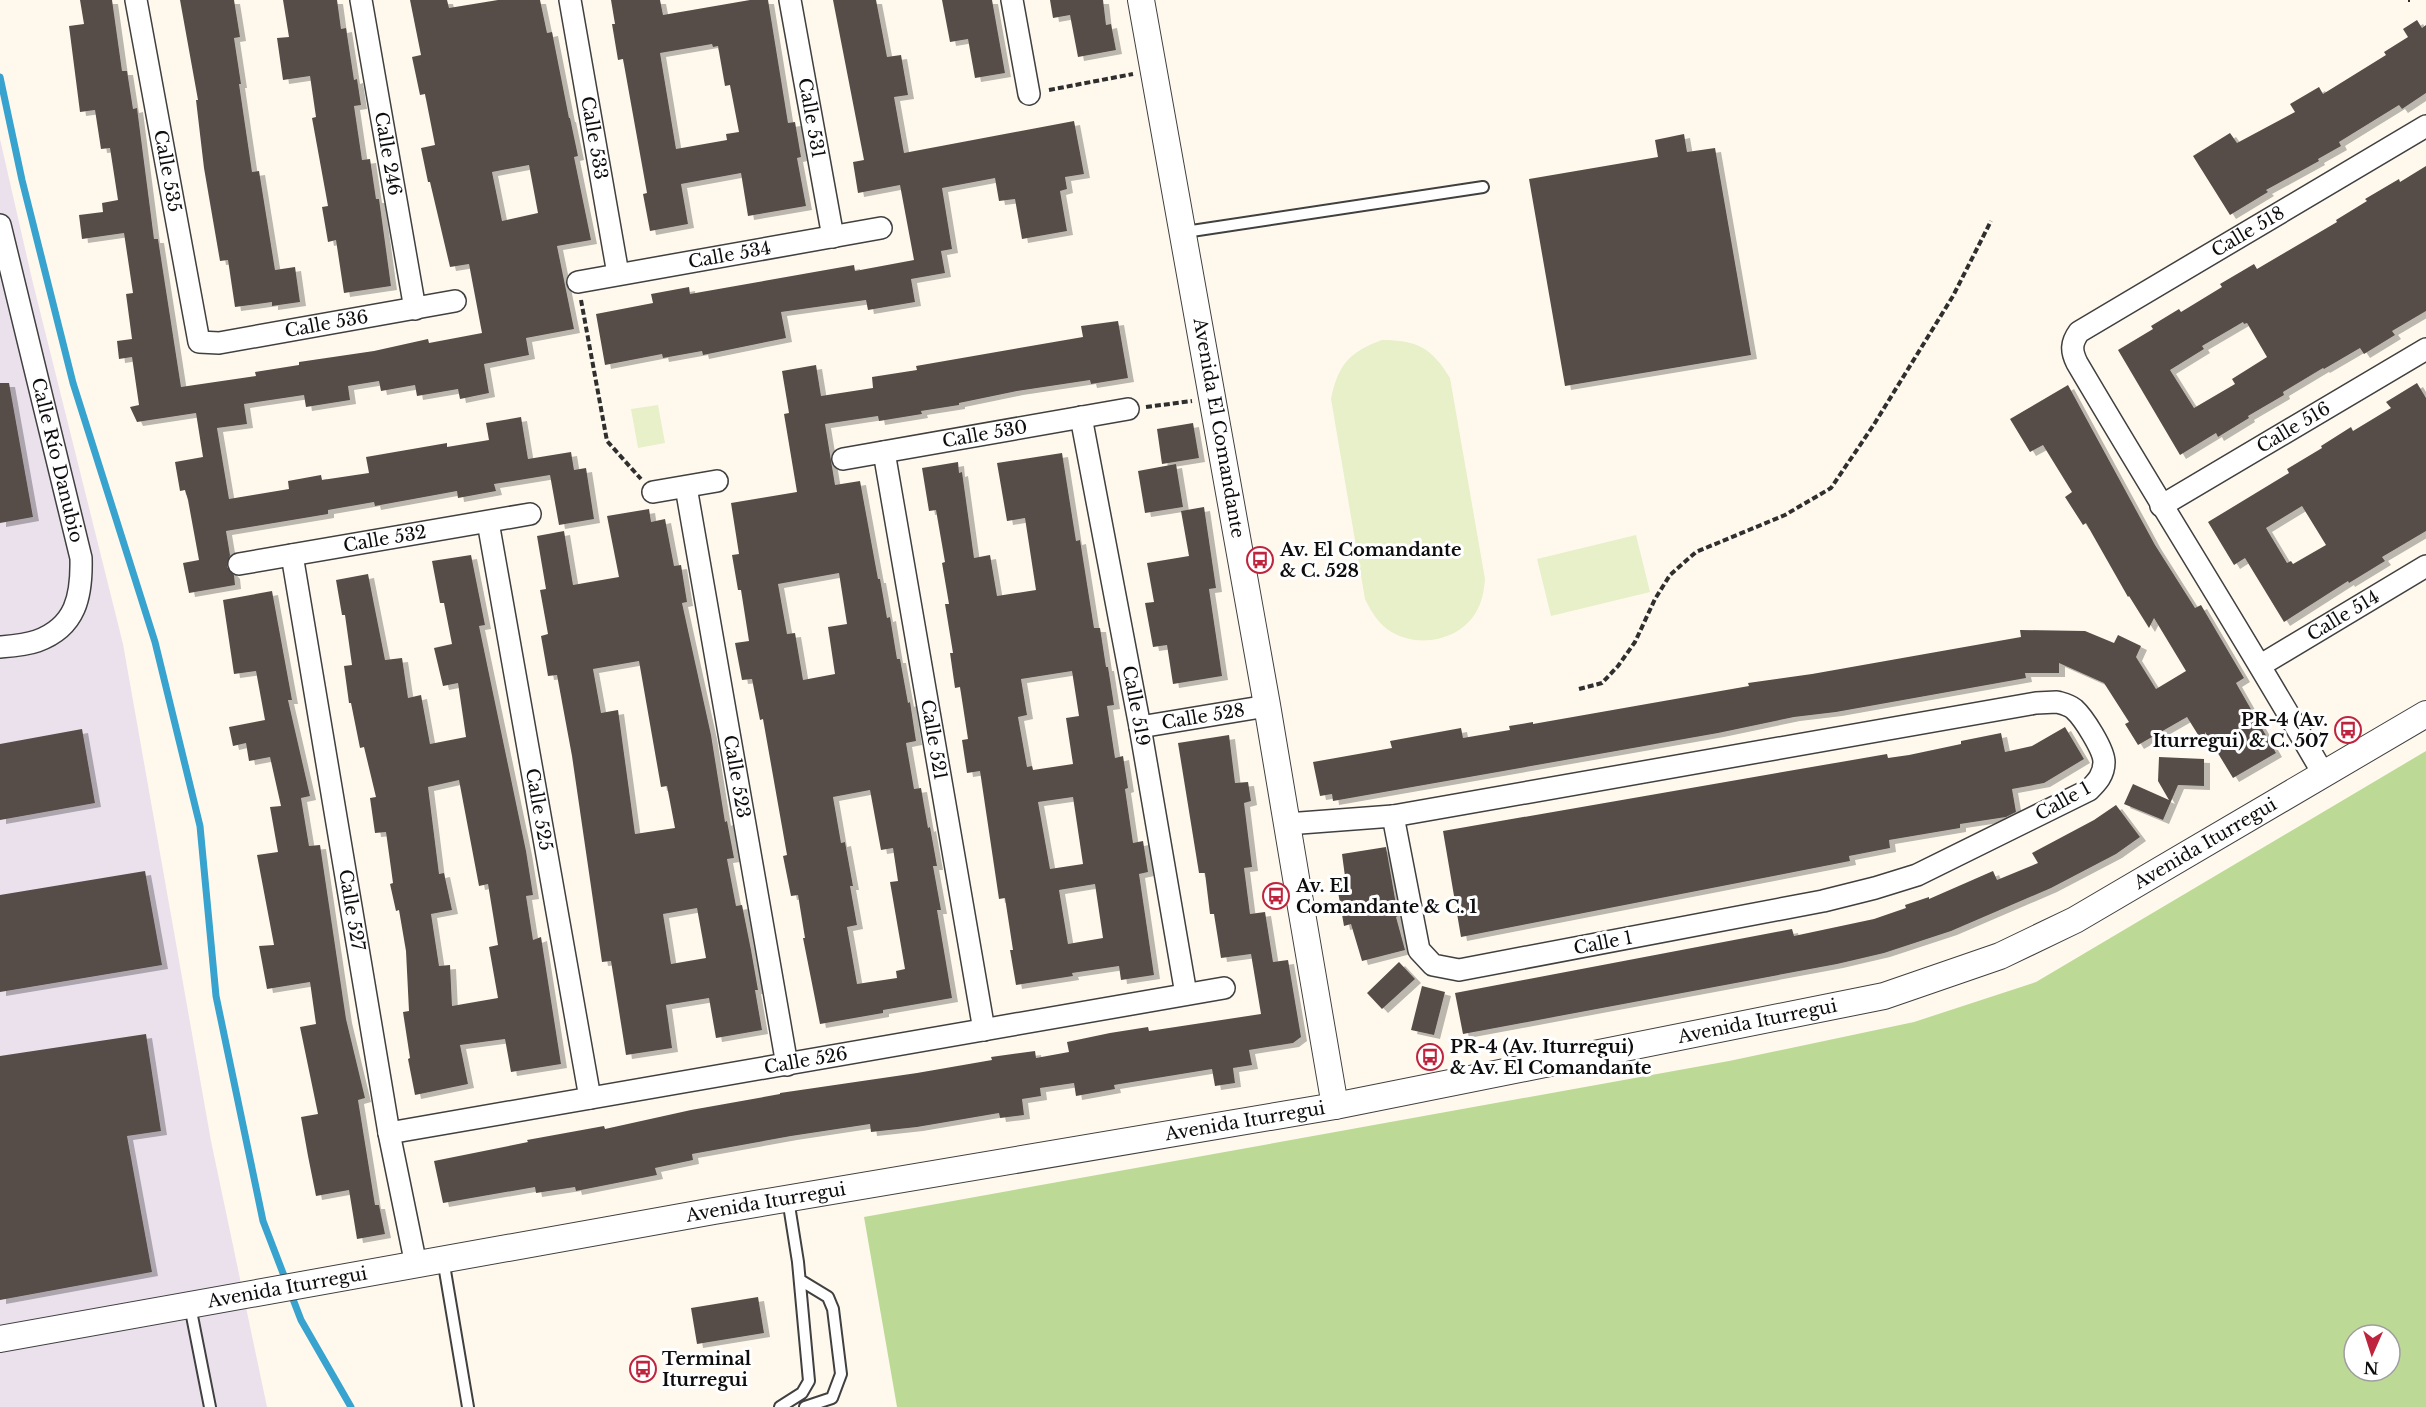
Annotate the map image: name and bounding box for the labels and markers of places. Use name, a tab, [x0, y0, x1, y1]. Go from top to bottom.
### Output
place label: Av. El Comandante & C. 528	[1279, 539, 1462, 582]
bus stop icon: Av. El Comandante & C. 528	[1245, 545, 1275, 575]
place label: PR-4 (Av. Iturregui) & C. 507	[2153, 709, 2329, 752]
bus stop icon: PR-4 (Av. Iturregui) & C. 507	[2333, 715, 2363, 745]
place label: Av. El Comandante & C. 1	[1295, 875, 1477, 918]
bus stop icon: Av. El Comandante & C. 1	[1261, 881, 1291, 911]
place label: PR-4 (Av. Iturregui) & Av. El Comandante	[1450, 1036, 1652, 1079]
bus stop icon: PR-4 (Av. Iturregui) & Av. El Comandante	[1415, 1042, 1445, 1072]
place label: Terminal Iturregui	[662, 1348, 752, 1391]
bus stop icon: Terminal Iturregui	[628, 1354, 658, 1384]

